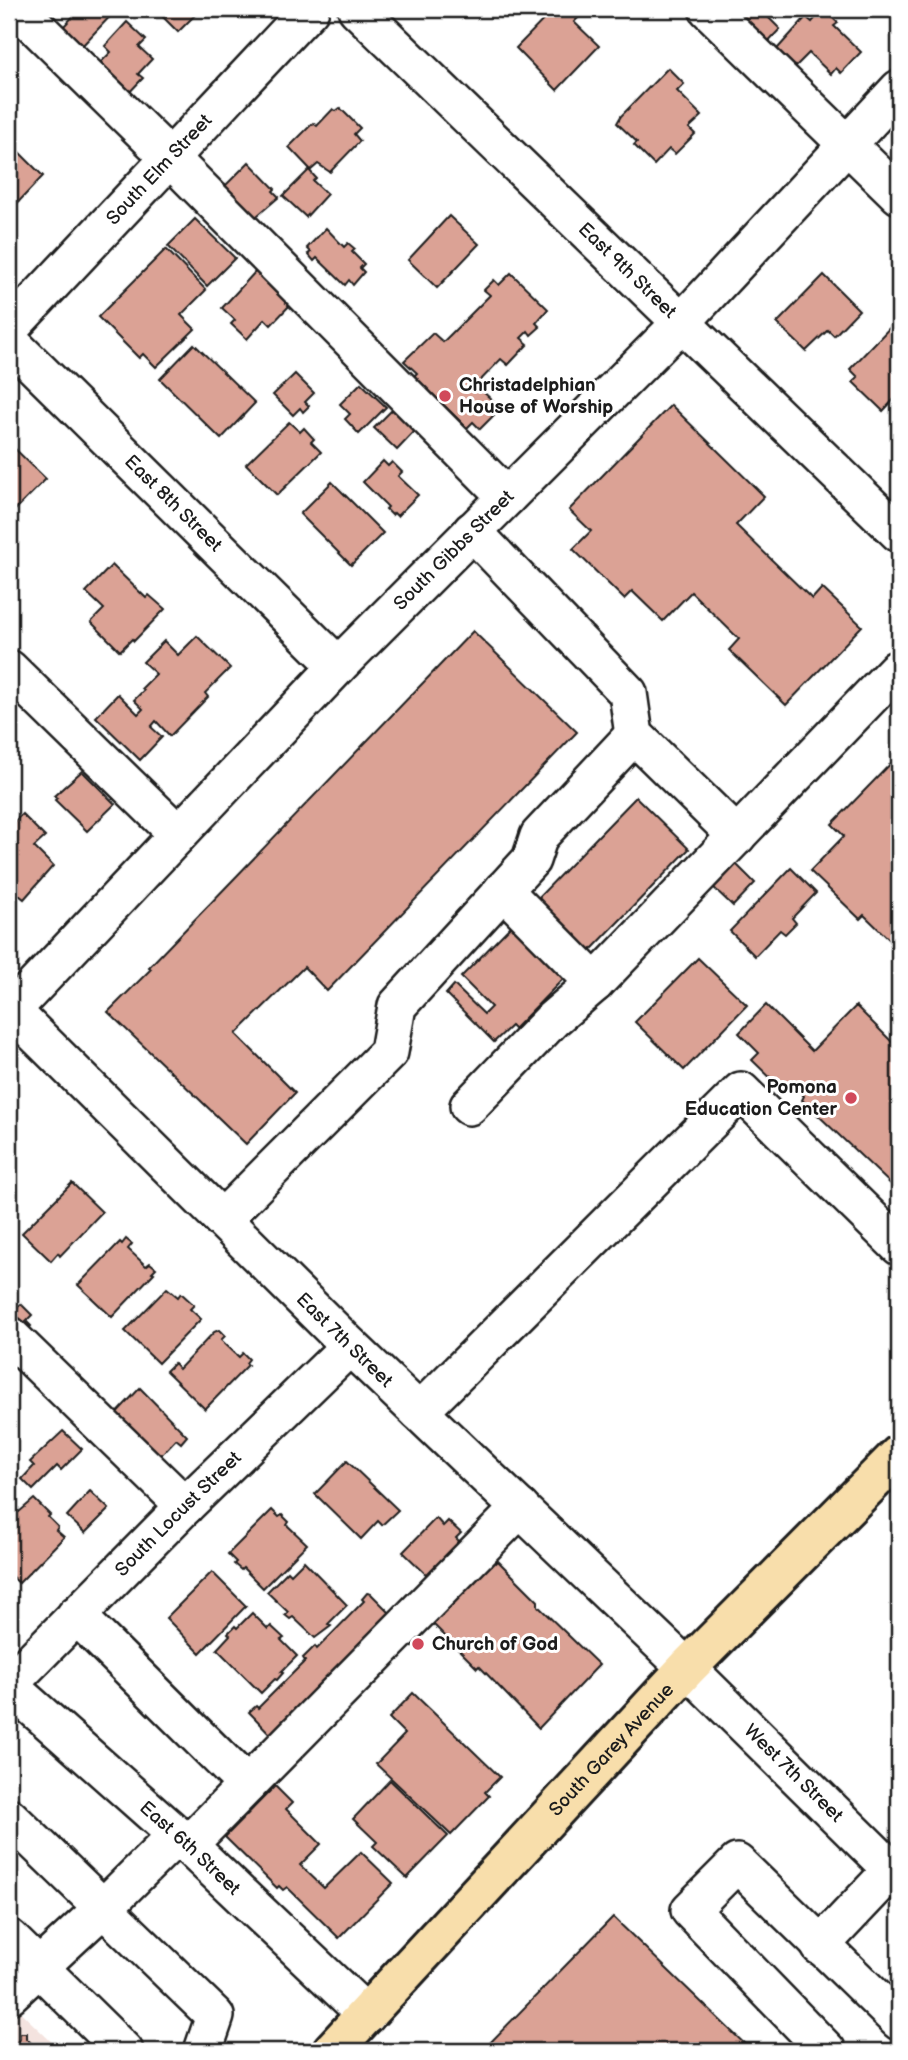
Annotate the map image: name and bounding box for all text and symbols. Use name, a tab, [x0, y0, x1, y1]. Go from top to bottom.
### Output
street label: South Elm Street	[101, 109, 217, 230]
street label: East 9th Street	[573, 218, 681, 323]
place label: Christadelphian House of Worship	[459, 374, 613, 419]
marker: Christadelphian House of Worship	[437, 388, 453, 404]
street label: East 8th Street	[120, 450, 227, 557]
street label: South Gibbs Street	[389, 485, 519, 615]
place label: Pomona Education Center	[685, 1076, 837, 1121]
marker: Pomona Education Center	[843, 1090, 859, 1106]
street label: East 7th Street	[291, 1288, 398, 1392]
street label: South Locust Street	[110, 1446, 246, 1581]
place label: Church of God	[432, 1633, 558, 1656]
marker: Church of God	[410, 1636, 426, 1652]
street label: South Garey Avenue	[544, 1678, 679, 1821]
street label: West 7th Street	[739, 1719, 848, 1827]
street label: East 6th Street	[135, 1796, 245, 1900]

